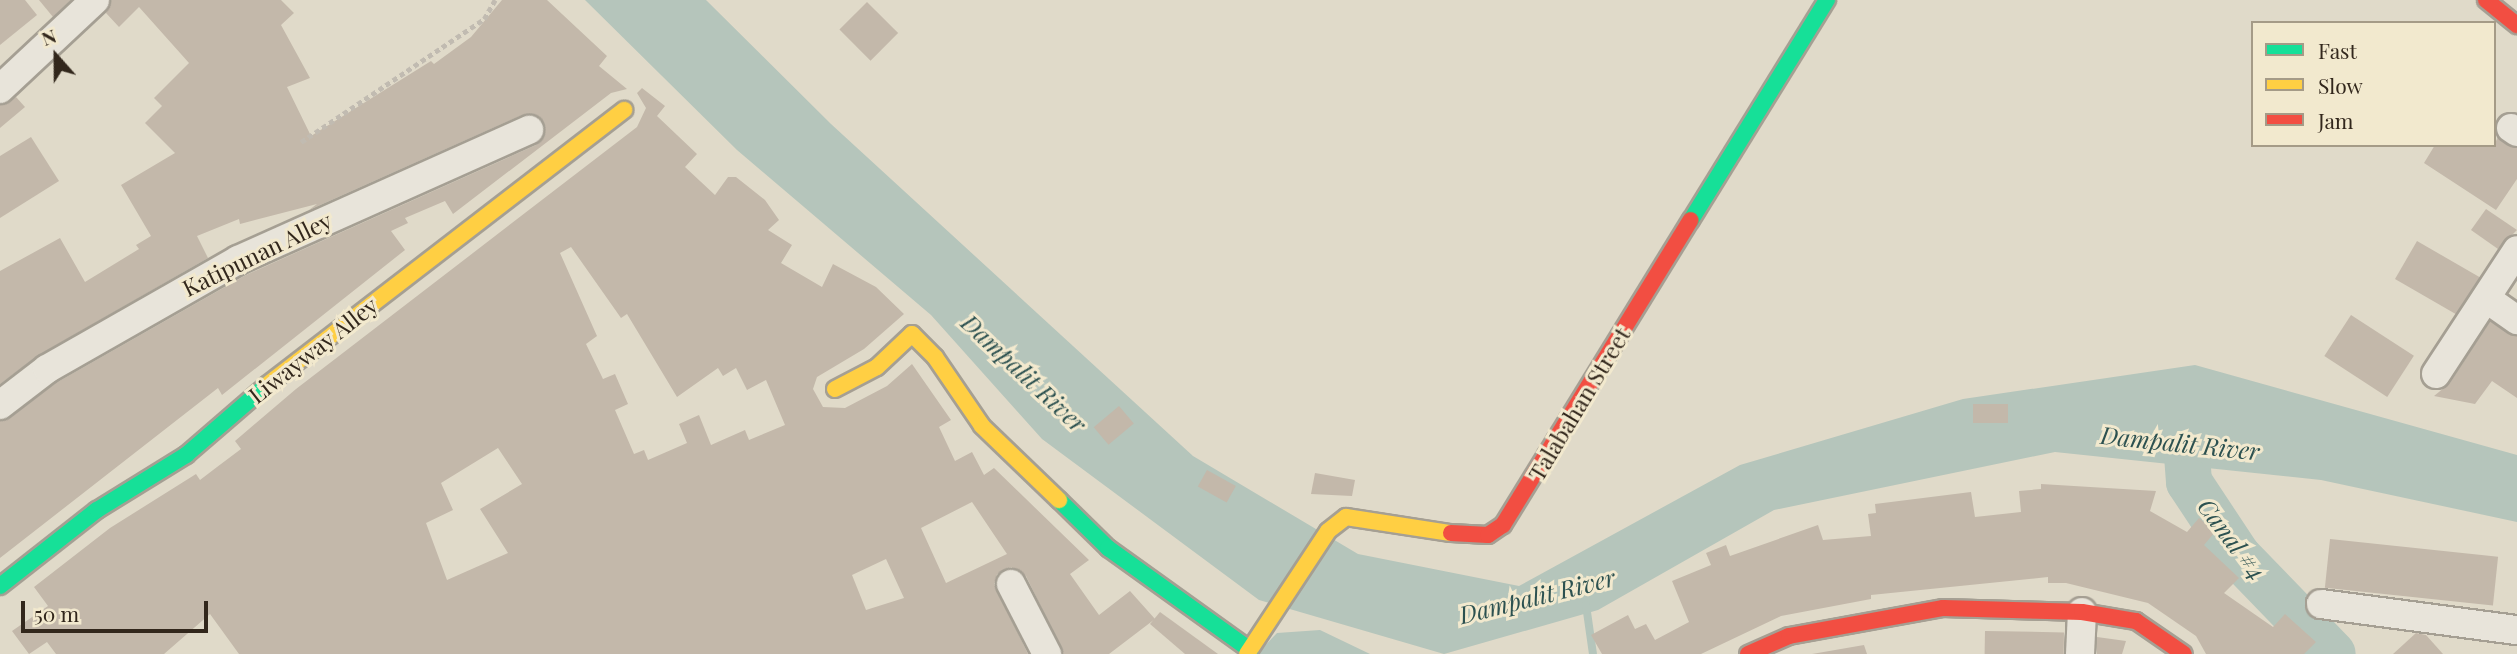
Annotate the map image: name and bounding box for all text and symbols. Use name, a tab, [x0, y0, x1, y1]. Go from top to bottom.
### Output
north arrow	[21, 21, 91, 91]
legend	[2251, 21, 2496, 147]
text: N	[37, 22, 60, 51]
text: Fast	[2318, 36, 2357, 64]
text: Slow	[2318, 71, 2363, 99]
text: Jam	[2318, 106, 2354, 134]
street label: Katipunan Alley	[178, 206, 336, 302]
street label: Liwayway Alley	[243, 291, 383, 409]
water label: Dampalit River	[956, 308, 1092, 438]
street label: Talabahan Street	[1522, 322, 1636, 486]
water label: Dampalit River	[2099, 420, 2261, 466]
water label: Canal #4	[2192, 492, 2272, 586]
water label: Dampalit River	[1456, 563, 1618, 629]
scale bar	[24, 588, 212, 632]
text: 50 m	[34, 599, 79, 627]

